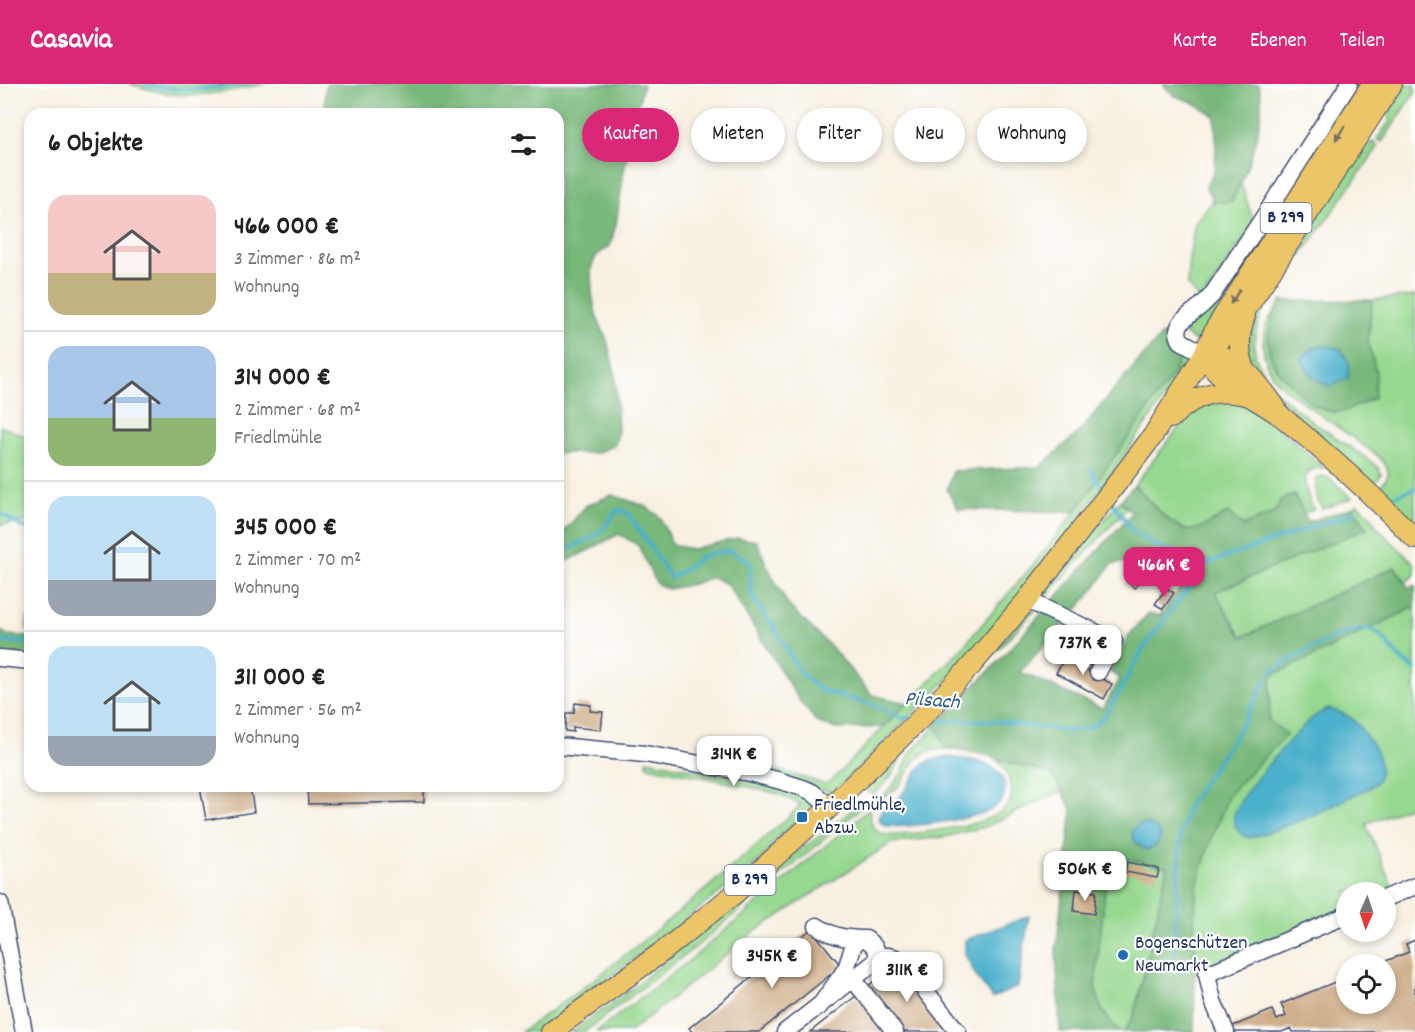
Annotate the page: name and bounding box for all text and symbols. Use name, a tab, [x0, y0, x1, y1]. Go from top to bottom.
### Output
text: Casavia	[30, 22, 112, 62]
text: Karte	[1173, 27, 1217, 57]
text: Ebenen	[1250, 27, 1307, 57]
text: Teilen	[1340, 27, 1385, 57]
chip: Kaufen	[582, 108, 679, 162]
chip: Mieten	[691, 108, 785, 162]
chip: Filter	[797, 108, 882, 162]
chip: Neu	[894, 108, 965, 162]
chip: Wohnung	[977, 108, 1087, 162]
one-way arrow	[1335, 125, 1346, 141]
text: 6 Objekte	[48, 126, 143, 163]
icon: filters	[507, 128, 540, 161]
road number: B 299	[1260, 203, 1312, 233]
text: 466 000 €	[234, 209, 339, 246]
icon: home	[96, 219, 168, 291]
text: 3 Zimmer · 86 m²	[234, 246, 361, 274]
text: Wohnung	[234, 274, 299, 302]
one-way arrow	[1229, 289, 1240, 305]
text: 314 000 €	[234, 360, 331, 397]
icon: home	[96, 370, 168, 442]
text: 2 Zimmer · 68 m²	[234, 397, 361, 425]
text: Friedlmühle	[234, 425, 322, 453]
text: 345 000 €	[234, 510, 337, 547]
icon: home	[96, 520, 168, 592]
text: 2 Zimmer · 70 m²	[234, 547, 361, 575]
pin: 466K €	[1115, 547, 1213, 598]
text: 466K €	[1138, 552, 1190, 580]
text: Wohnung	[234, 575, 299, 603]
pin: 737K €	[1034, 625, 1132, 676]
text: 737K €	[1058, 630, 1108, 658]
text: 311 000 €	[234, 660, 326, 697]
icon: home	[96, 670, 168, 742]
water label: Pilsach	[903, 685, 962, 719]
text: 2 Zimmer · 56 m²	[234, 697, 362, 725]
text: Wohnung	[234, 725, 299, 753]
pin: 314K €	[685, 736, 783, 787]
text: 314K €	[711, 741, 757, 769]
place label: Friedlmühle, Abzw.	[814, 792, 906, 843]
marker: Friedlmühle, Abzw.	[795, 810, 809, 824]
pin: 506K €	[1036, 851, 1134, 902]
text: 506K €	[1058, 856, 1112, 884]
road number: B 299	[724, 865, 776, 895]
north arrow	[1336, 882, 1396, 942]
map controls	[1336, 882, 1396, 1014]
place label: Bogenschützen Neumarkt	[1135, 930, 1247, 981]
pin: 345K €	[723, 938, 821, 989]
text: 345K €	[746, 943, 798, 971]
marker: Bogenschützen Neumarkt	[1116, 948, 1130, 962]
pin: 311K €	[858, 952, 956, 1003]
button: locate	[1336, 954, 1396, 1014]
text: 311K €	[886, 957, 928, 985]

